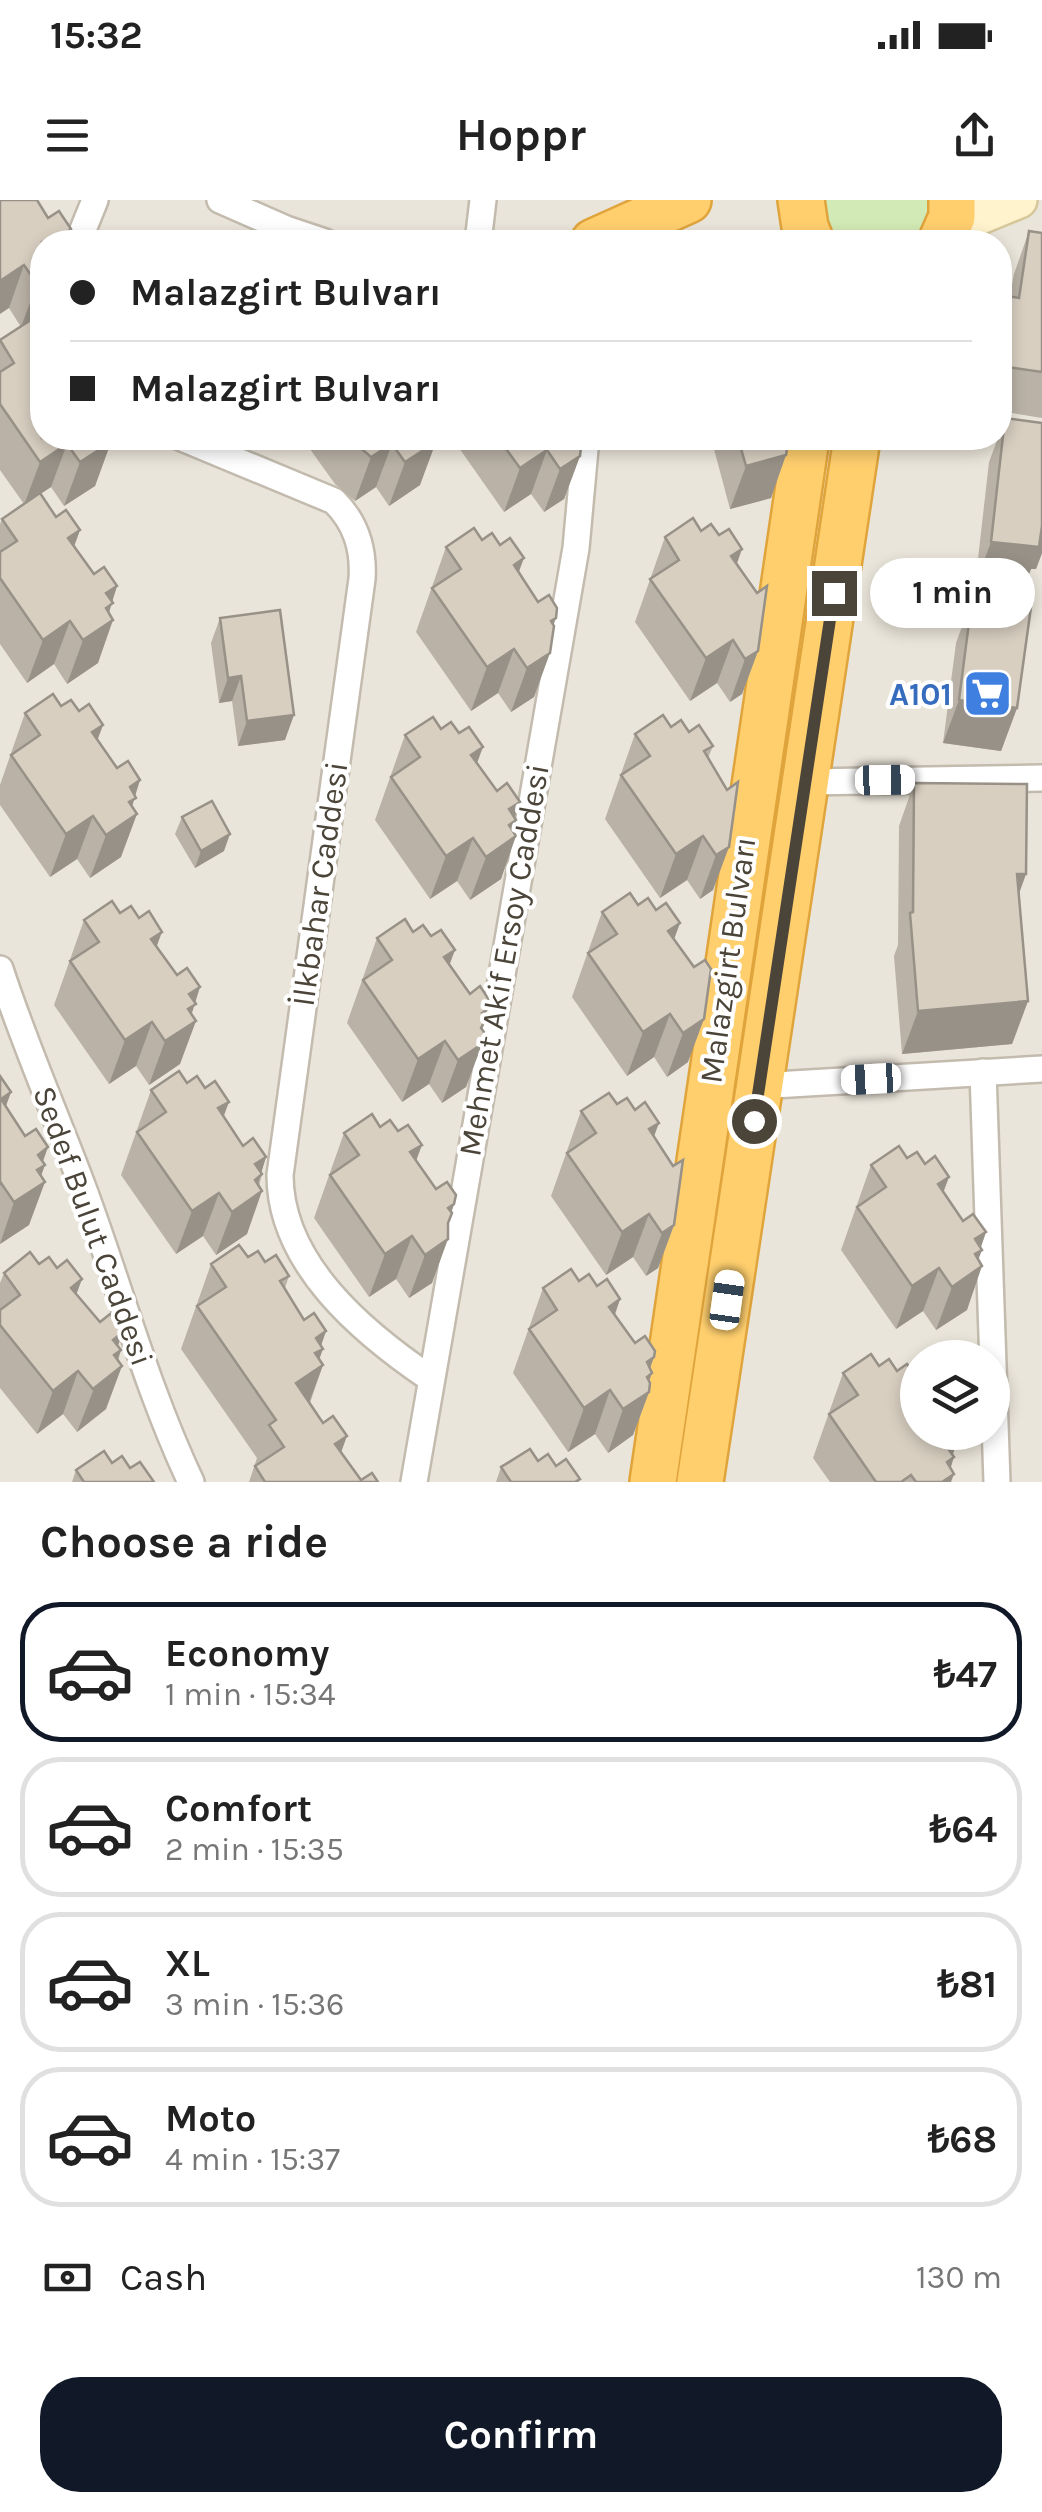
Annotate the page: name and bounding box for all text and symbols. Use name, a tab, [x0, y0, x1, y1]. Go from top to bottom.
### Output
text: 15:32	[50, 13, 143, 58]
icon: menu	[40, 108, 95, 163]
icon: share	[947, 108, 1002, 163]
text: Hoppr	[456, 109, 586, 161]
text: Malazgirt Bulvarı	[130, 270, 442, 315]
text: Malazgirt Bulvarı	[130, 366, 442, 411]
callout: 1 min	[869, 558, 1034, 628]
route end	[812, 571, 857, 616]
text: 1 min	[912, 574, 993, 611]
supermarket icon: A101	[961, 668, 1013, 720]
place label: A101	[889, 676, 952, 713]
street label: İlkbahar Caddesi	[285, 759, 355, 1009]
street label: Mehmet Akif Ersoy Caddesi	[451, 761, 557, 1159]
car	[855, 764, 915, 796]
street label: Malazgirt Bulvarı	[692, 834, 764, 1086]
car	[840, 1062, 902, 1096]
street label: Sedef Bulut Caddesi	[25, 1081, 161, 1371]
route start	[732, 1099, 777, 1144]
car	[708, 1268, 746, 1332]
map controls	[900, 1340, 1010, 1450]
button: layers	[900, 1340, 1010, 1450]
text: Choose a ride	[40, 1516, 328, 1568]
icon: car	[45, 1627, 135, 1717]
text: Economy	[165, 1631, 329, 1676]
text: ₺47	[934, 1652, 997, 1697]
text: 1 min · 15:34	[165, 1676, 336, 1713]
icon: car	[45, 1782, 135, 1872]
text: Comfort	[165, 1786, 312, 1831]
text: ₺64	[930, 1807, 997, 1852]
text: 2 min · 15:35	[165, 1831, 344, 1868]
icon: car	[45, 1937, 135, 2027]
text: XL	[165, 1941, 210, 1986]
text: ₺81	[937, 1962, 997, 2007]
text: 3 min · 15:36	[165, 1986, 344, 2023]
icon: car	[45, 2092, 135, 2182]
text: Moto	[165, 2096, 256, 2141]
text: ₺68	[928, 2117, 997, 2162]
text: 4 min · 15:37	[165, 2141, 340, 2178]
icon: cash	[40, 2250, 95, 2305]
text: Cash	[120, 2255, 207, 2300]
text: 130 m	[916, 2259, 1002, 2296]
button: Confirm	[40, 2377, 1002, 2492]

